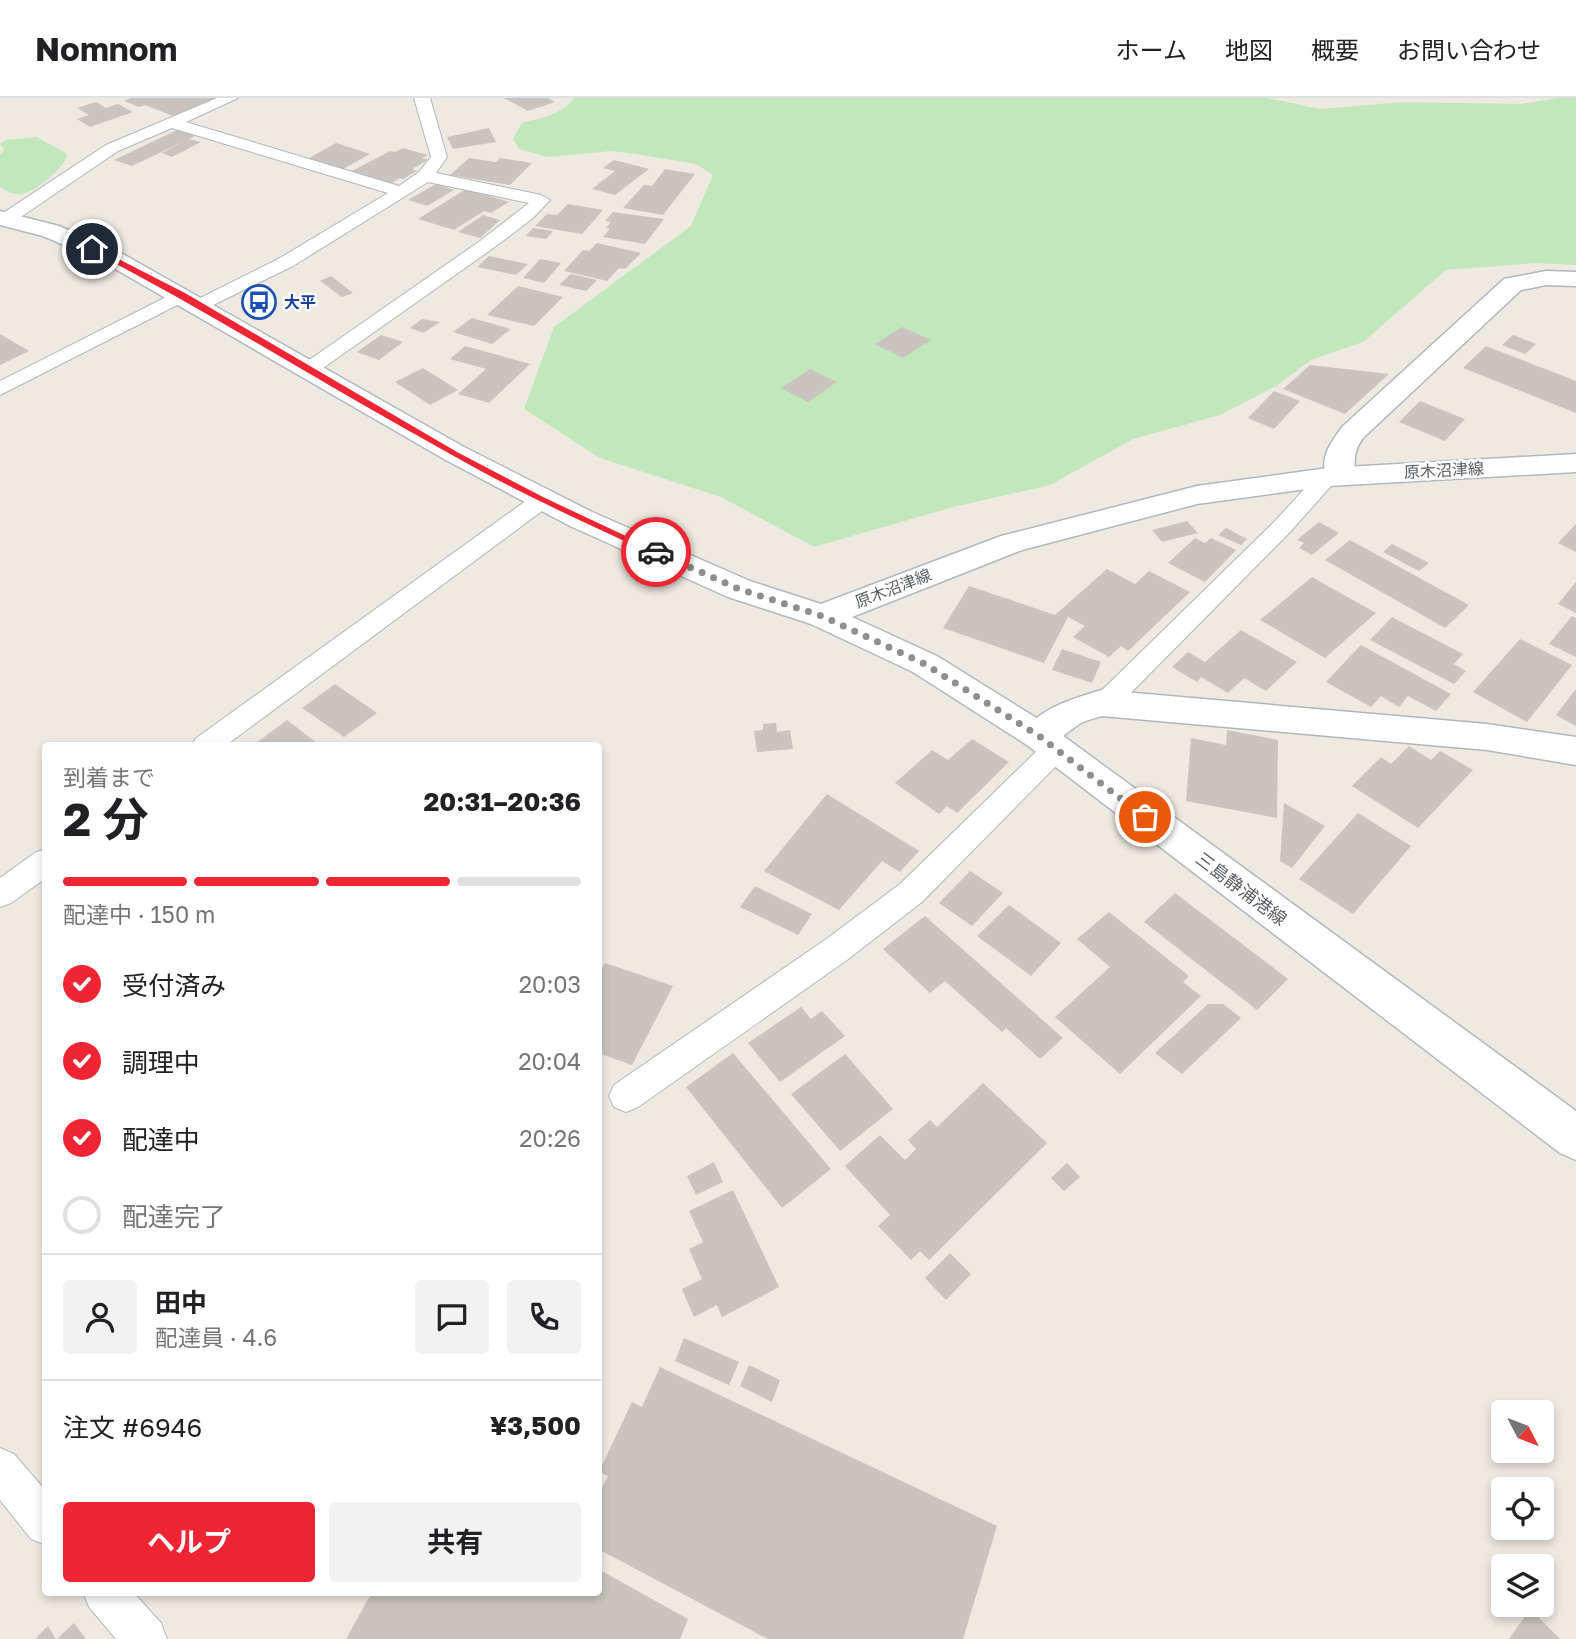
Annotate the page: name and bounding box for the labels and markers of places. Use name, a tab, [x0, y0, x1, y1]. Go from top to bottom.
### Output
pin	[62, 219, 122, 279]
bus stop icon: 大平	[240, 283, 278, 321]
place label: 大平	[284, 292, 316, 312]
pin	[1115, 787, 1175, 847]

